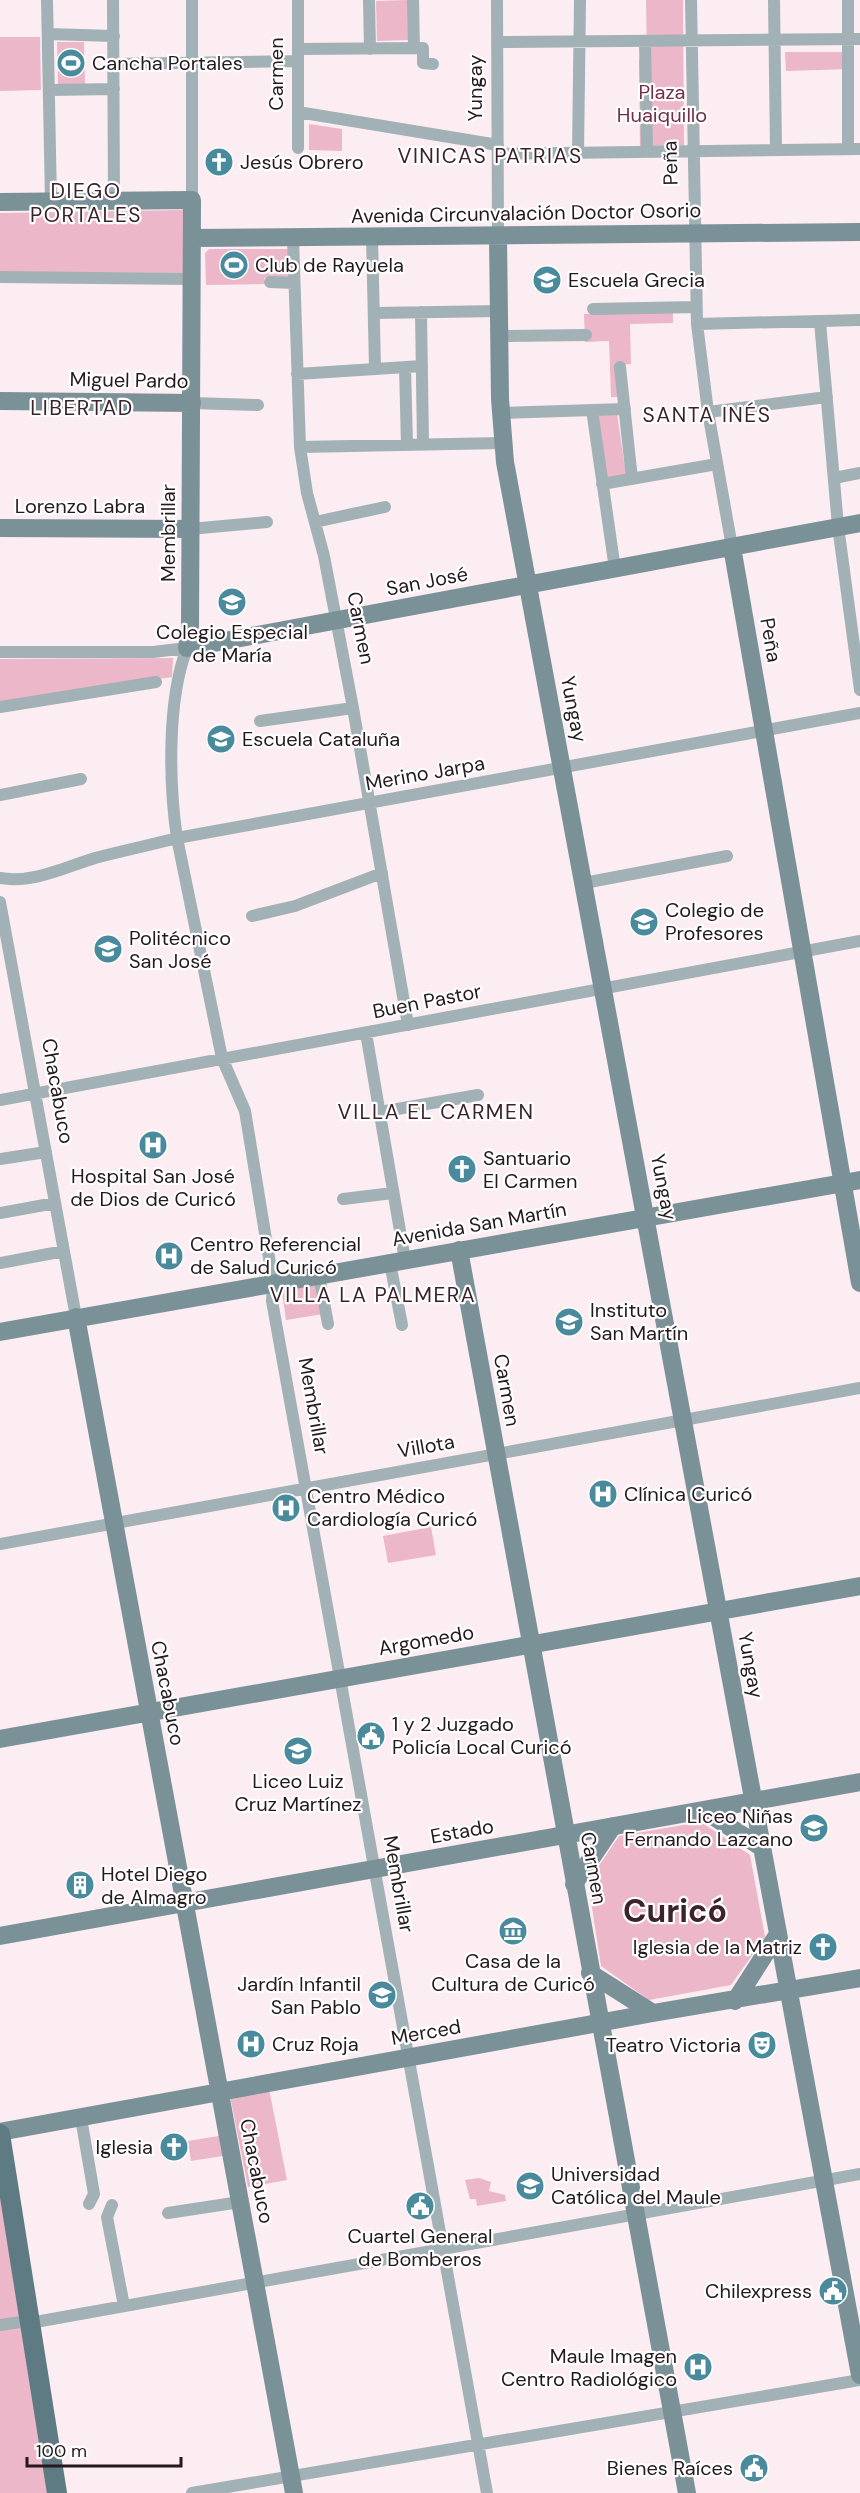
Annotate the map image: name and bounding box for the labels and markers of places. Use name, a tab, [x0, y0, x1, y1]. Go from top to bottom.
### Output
sports icon: Cancha Portales	[55, 47, 87, 79]
place label: Cancha Portales	[92, 50, 243, 76]
church icon: Jesús Obrero	[203, 146, 235, 178]
place label: Jesús Obrero	[240, 149, 364, 175]
sports icon: Club de Rayuela	[218, 249, 250, 281]
place label: Club de Rayuela	[255, 252, 404, 278]
school or university icon: Escuela Grecia	[531, 264, 563, 296]
place label: Escuela Grecia	[568, 267, 705, 293]
school or university icon: Colegio Especial de María	[216, 586, 248, 618]
place label: Colegio Especial de María	[156, 619, 308, 668]
school or university icon: Escuela Cataluña	[205, 723, 237, 755]
place label: Escuela Cataluña	[242, 726, 400, 752]
place label: Colegio de Profesores	[665, 897, 764, 946]
school or university icon: Colegio de Profesores	[628, 906, 660, 938]
place label: Politécnico San José	[129, 925, 231, 974]
school or university icon: Politécnico San José	[92, 933, 124, 965]
hospital icon: Hospital San José de Dios de Curicó	[137, 1129, 169, 1161]
place label: Santuario El Carmen	[483, 1145, 577, 1194]
church icon: Santuario El Carmen	[446, 1153, 478, 1185]
place label: Hospital San José de Dios de Curicó	[70, 1163, 236, 1212]
place label: Centro Referencial de Salud Curicó	[190, 1231, 361, 1280]
hospital icon: Centro Referencial de Salud Curicó	[153, 1240, 185, 1272]
place label: Instituto San Martín	[590, 1297, 688, 1346]
school or university icon: Instituto San Martín	[553, 1306, 585, 1338]
hospital icon: Clínica Curicó	[587, 1478, 619, 1510]
place label: Clínica Curicó	[624, 1481, 752, 1507]
place label: Centro Médico Cardiología Curicó	[307, 1483, 477, 1532]
hospital icon: Centro Médico Cardiología Curicó	[270, 1492, 302, 1524]
place label: 1 y 2 Juzgado Policía Local Curicó	[392, 1711, 572, 1760]
public building icon: 1 y 2 Juzgado Policía Local Curicó	[355, 1720, 387, 1752]
school or university icon: Liceo Luiz Cruz Martínez	[282, 1735, 314, 1767]
place label: Liceo Luiz Cruz Martínez	[234, 1768, 362, 1817]
place label: Liceo Niñas Fernando Lazcano	[624, 1803, 793, 1852]
school or university icon: Liceo Niñas Fernando Lazcano	[798, 1812, 830, 1844]
place label: Hotel Diego de Almagro	[101, 1861, 207, 1910]
building icon: Hotel Diego de Almagro	[64, 1869, 96, 1901]
museum icon: Casa de la Cultura de Curicó	[497, 1915, 529, 1947]
church icon: Iglesia de la Matriz	[807, 1931, 839, 1963]
place label: Iglesia de la Matriz	[633, 1934, 802, 1960]
place label: Casa de la Cultura de Curicó	[431, 1948, 595, 1997]
place label: Jardín Infantil San Pablo	[237, 1971, 361, 2020]
school or university icon: Jardín Infantil San Pablo	[366, 1979, 398, 2011]
hospital icon: Cruz Roja	[235, 2028, 267, 2060]
theatre icon: Teatro Victoria	[746, 2029, 778, 2061]
place label: Cruz Roja	[272, 2031, 359, 2057]
place label: Teatro Victoria	[606, 2032, 741, 2058]
church icon: Iglesia	[158, 2131, 190, 2163]
place label: Iglesia	[96, 2134, 153, 2160]
place label: Universidad Católica del Maule	[551, 2161, 721, 2210]
school or university icon: Universidad Católica del Maule	[514, 2170, 546, 2202]
public building icon: Cuartel General de Bomberos	[404, 2190, 436, 2222]
place label: Cuartel General de Bomberos	[348, 2223, 492, 2272]
public building icon: Chilexpress	[817, 2275, 849, 2307]
place label: Chilexpress	[705, 2278, 812, 2304]
place label: Maule Imagen Centro Radiológico	[501, 2343, 677, 2392]
hospital icon: Maule Imagen Centro Radiológico	[682, 2351, 714, 2383]
public building icon: Bienes Raíces	[738, 2452, 770, 2484]
place label: Bienes Raíces	[607, 2455, 733, 2481]

